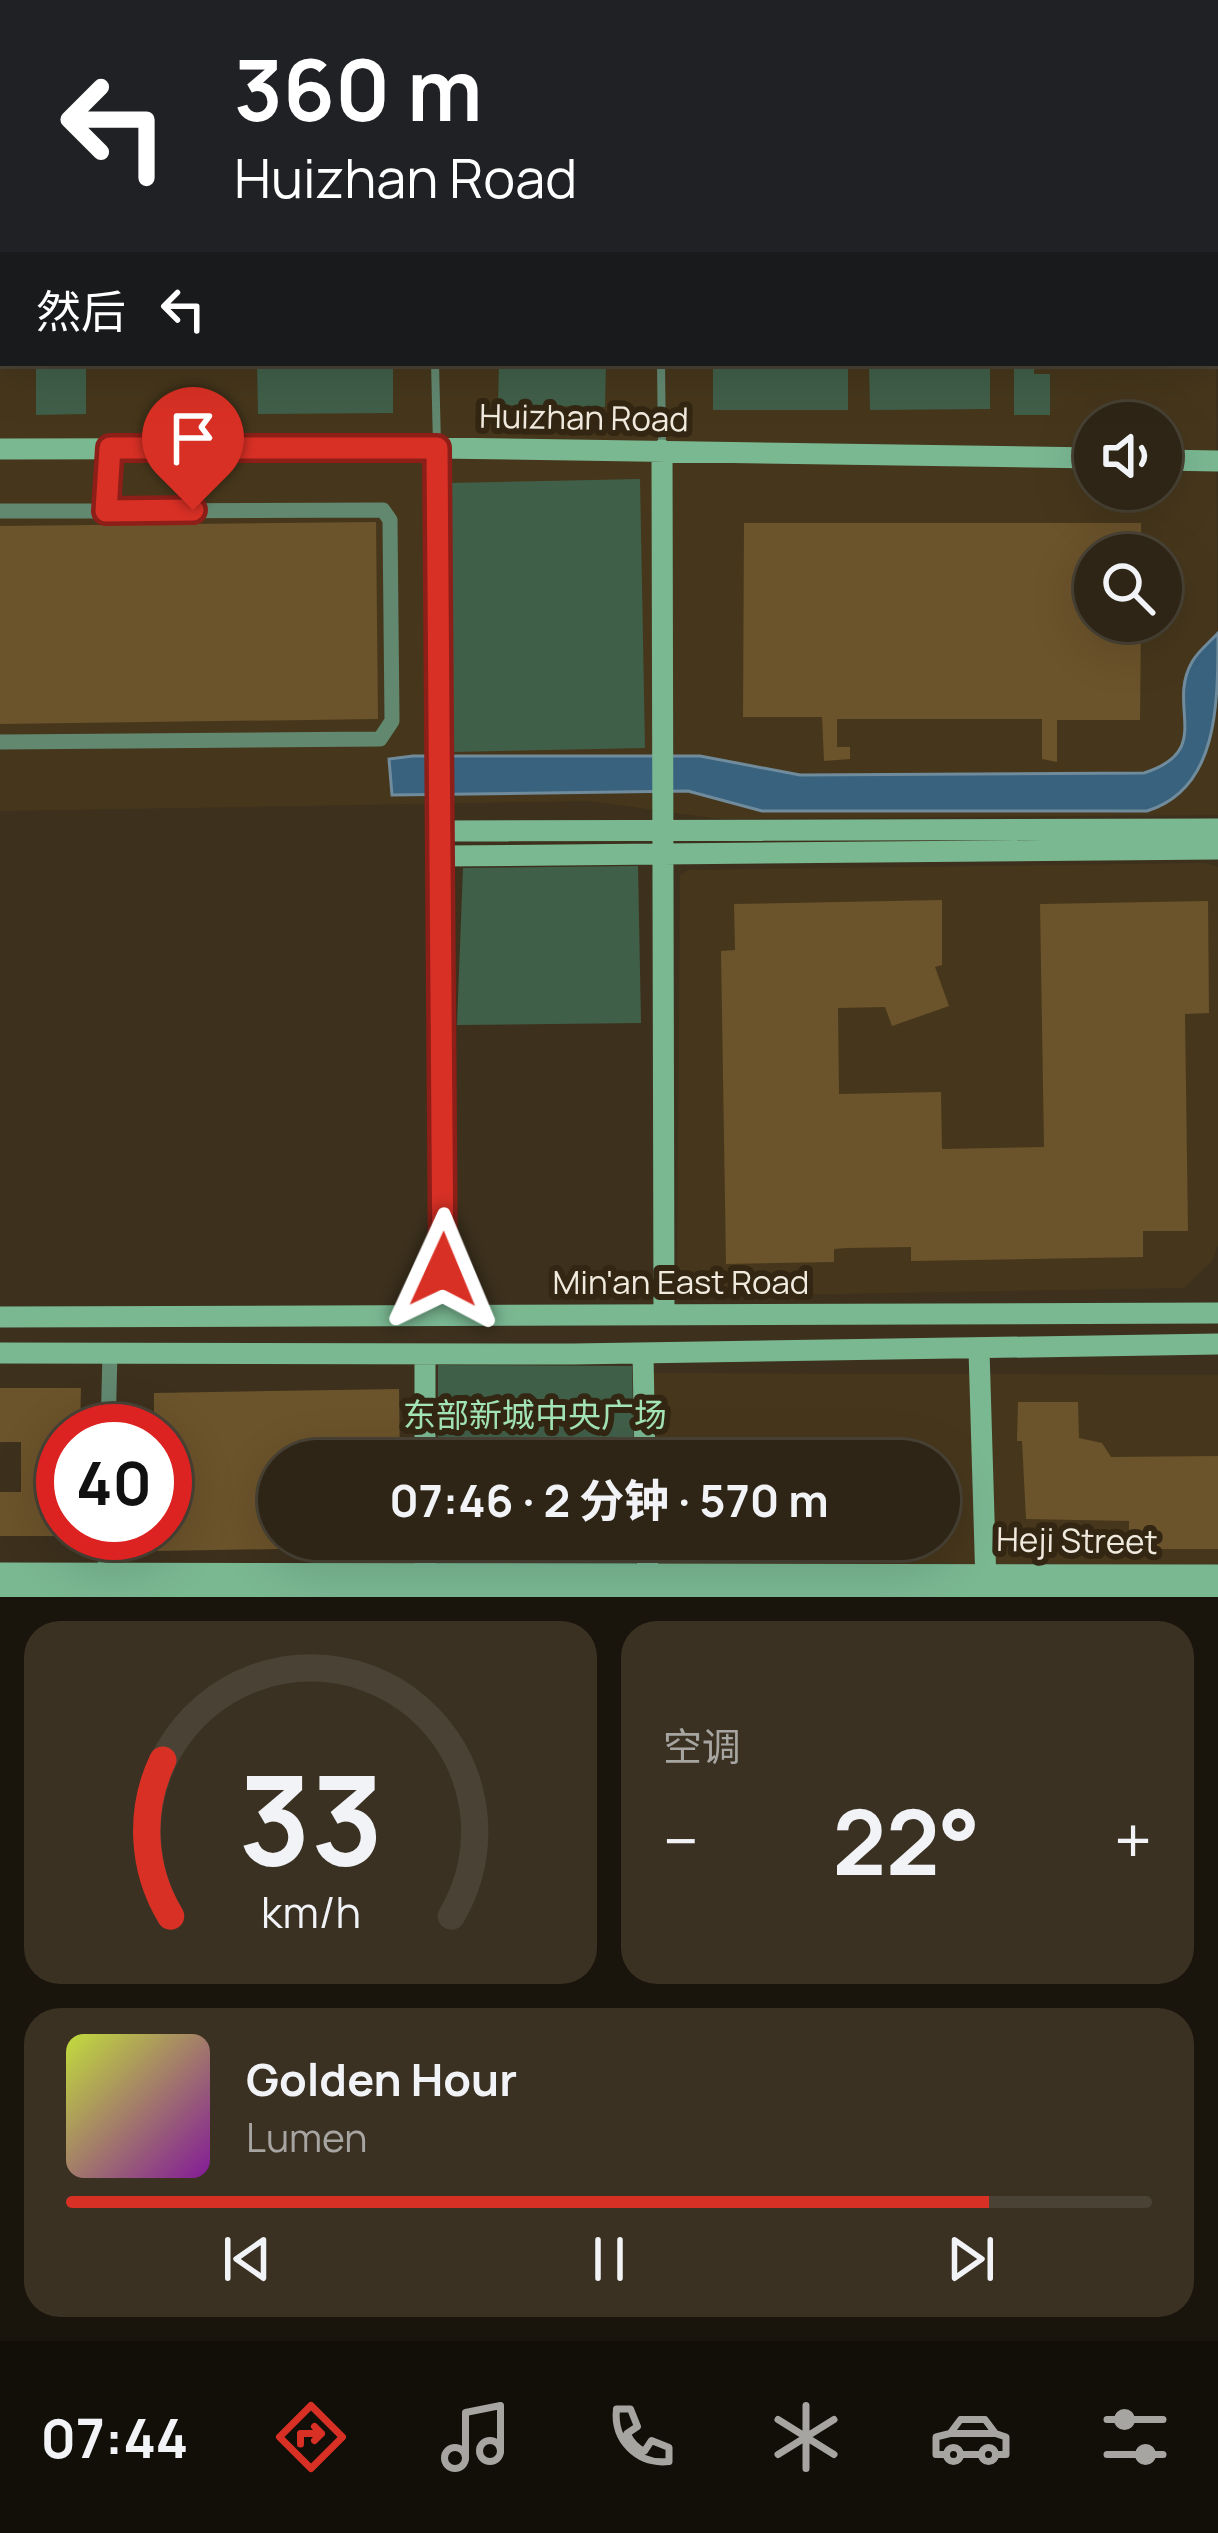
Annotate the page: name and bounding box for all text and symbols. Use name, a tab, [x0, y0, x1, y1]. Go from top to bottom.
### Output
text: 360 m	[234, 31, 483, 146]
icon: left	[36, 48, 192, 204]
text: Huizhan Road	[234, 140, 577, 214]
icon: left	[150, 276, 216, 342]
text: 然后	[36, 280, 126, 342]
pin	[142, 387, 244, 510]
street label: Huizhan Road	[479, 393, 689, 441]
map controls	[1074, 402, 1182, 642]
button: sound	[1074, 402, 1182, 510]
icon: arrive	[160, 405, 226, 471]
button: search	[1074, 534, 1182, 642]
position arrow	[380, 1207, 506, 1333]
street label: Min'an East Road	[553, 1259, 809, 1304]
park label: 东部新城中央广场	[403, 1392, 667, 1437]
speed limit sign: 40	[36, 1404, 192, 1560]
text: 07:46 · 2 分钟 · 570 m	[389, 1469, 829, 1531]
street label: Heji Street	[996, 1516, 1158, 1564]
text: 空调	[663, 1719, 741, 1773]
text: 33	[238, 1732, 383, 1902]
text: 22°	[832, 1779, 980, 1902]
text: −	[663, 1795, 699, 1885]
text: +	[1114, 1795, 1152, 1885]
text: km/h	[261, 1881, 360, 1940]
text: Golden Hour	[246, 2048, 517, 2110]
text: Lumen	[246, 2110, 367, 2164]
icon: previous	[214, 2226, 280, 2292]
icon: pause	[576, 2226, 642, 2292]
icon: next	[938, 2226, 1004, 2292]
icon: directions	[269, 2395, 353, 2479]
icon: music	[434, 2395, 518, 2479]
icon: phone	[599, 2395, 683, 2479]
icon: climate	[764, 2395, 848, 2479]
icon: car	[929, 2395, 1013, 2479]
icon: filters	[1093, 2395, 1177, 2479]
text: 07:44	[40, 2400, 188, 2474]

